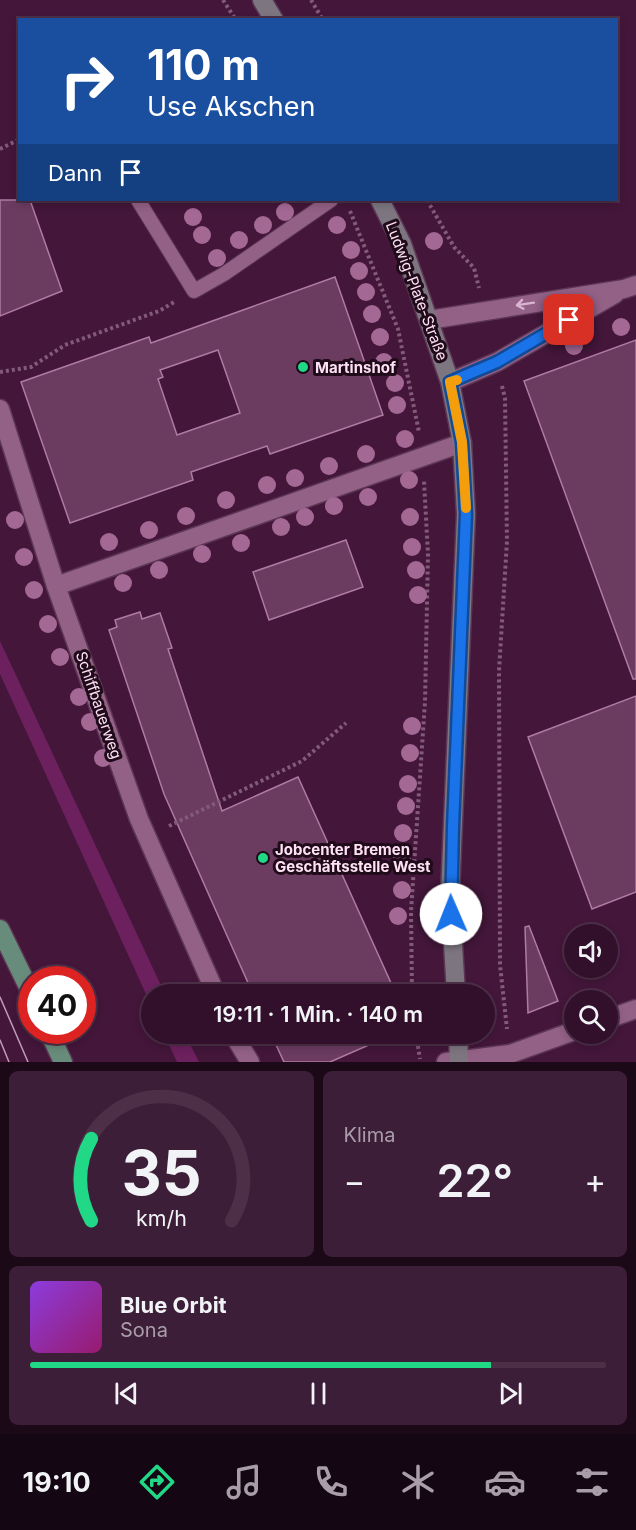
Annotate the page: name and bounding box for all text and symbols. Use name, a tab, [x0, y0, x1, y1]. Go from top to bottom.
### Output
text: 110 m	[147, 39, 260, 90]
icon: right	[48, 42, 126, 120]
text: Use Akschen	[147, 90, 315, 123]
icon: arrive	[114, 156, 147, 189]
text: Dann	[48, 160, 102, 186]
street label: Ludwig-Plate-Straße	[382, 219, 452, 363]
pin	[543, 294, 594, 345]
one-way arrow	[515, 299, 535, 310]
icon: arrive	[552, 303, 585, 336]
place label: Martinshof	[315, 358, 396, 377]
marker: Martinshof	[296, 360, 310, 374]
street label: Schiffbauerweg	[72, 649, 126, 761]
place label: Jobcenter Bremen Geschäftsstelle West	[275, 840, 431, 876]
marker: Jobcenter Bremen Geschäftsstelle West	[256, 851, 270, 865]
position arrow	[419, 882, 483, 946]
map controls	[564, 924, 618, 1044]
button: sound	[564, 924, 618, 978]
speed limit sign: 40	[18, 966, 96, 1044]
button: search	[564, 990, 618, 1044]
text: 19:11 · 1 Min. · 140 m	[213, 1001, 423, 1027]
text: Klima	[344, 1123, 395, 1147]
text: 35	[121, 1135, 201, 1210]
text: 22°	[436, 1153, 513, 1208]
text: −	[344, 1161, 365, 1201]
text: +	[584, 1161, 606, 1201]
text: km/h	[136, 1205, 187, 1231]
text: Blue Orbit	[120, 1292, 227, 1318]
text: Sona	[120, 1318, 168, 1342]
icon: previous	[110, 1377, 143, 1410]
icon: pause	[302, 1377, 335, 1410]
icon: next	[494, 1377, 527, 1410]
icon: directions	[136, 1461, 178, 1503]
icon: music	[223, 1461, 265, 1503]
icon: phone	[310, 1461, 352, 1503]
icon: climate	[397, 1461, 439, 1503]
icon: car	[484, 1461, 526, 1503]
icon: filters	[571, 1461, 613, 1503]
text: 19:10	[23, 1466, 91, 1499]

